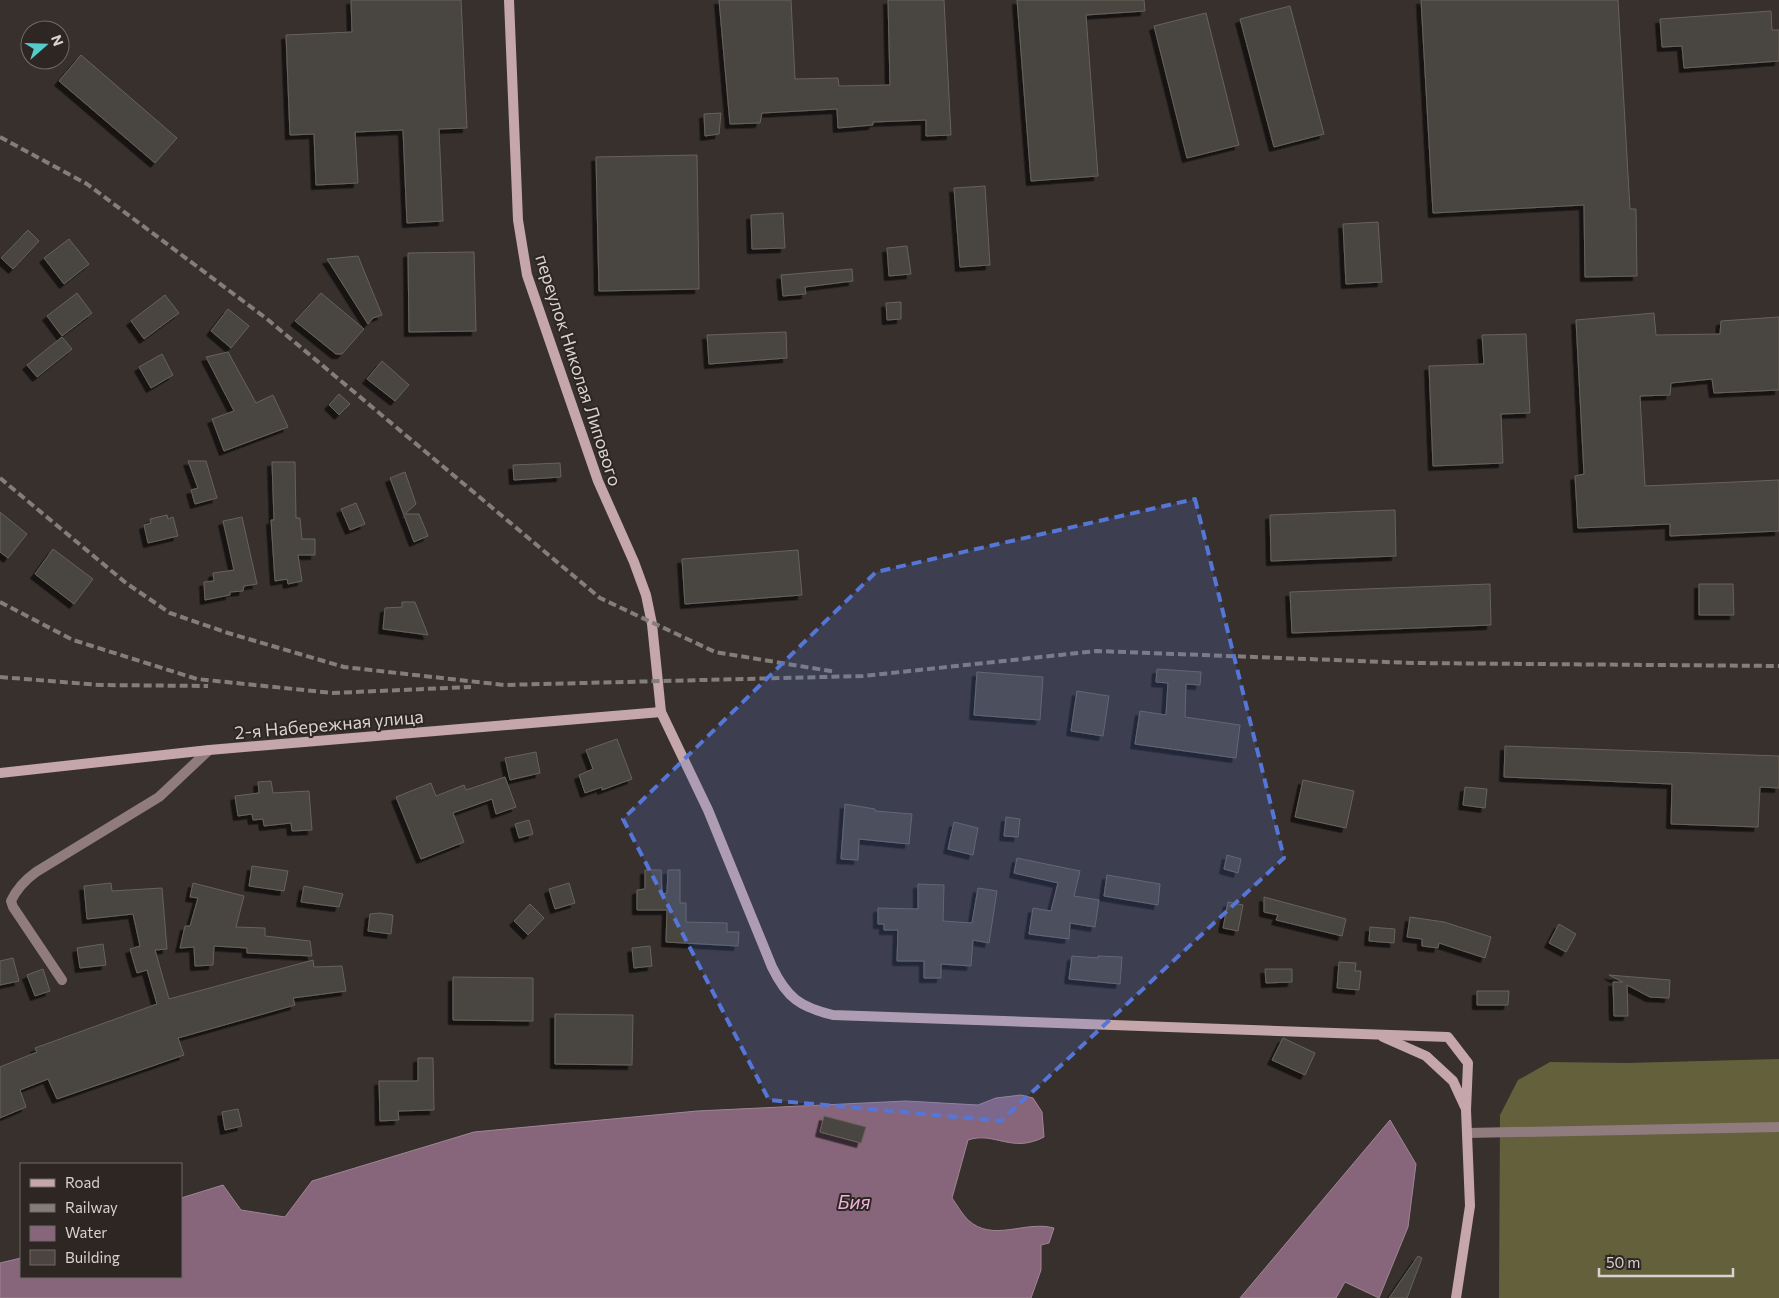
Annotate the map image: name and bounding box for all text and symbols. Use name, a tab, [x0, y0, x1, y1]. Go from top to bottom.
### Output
north arrow	[20, 20, 70, 70]
text: N	[48, 33, 67, 48]
street label: переулок Николая Липового	[531, 251, 627, 489]
street label: 2-я Набережная улица	[234, 705, 424, 743]
legend	[20, 1163, 182, 1278]
text: Road	[65, 1173, 100, 1191]
water label: Бия	[838, 1190, 870, 1213]
text: Railway	[65, 1198, 118, 1216]
text: Water	[65, 1223, 107, 1241]
scale bar	[1599, 1246, 1733, 1278]
text: Building	[65, 1248, 120, 1266]
text: 50 m	[1606, 1253, 1640, 1271]

